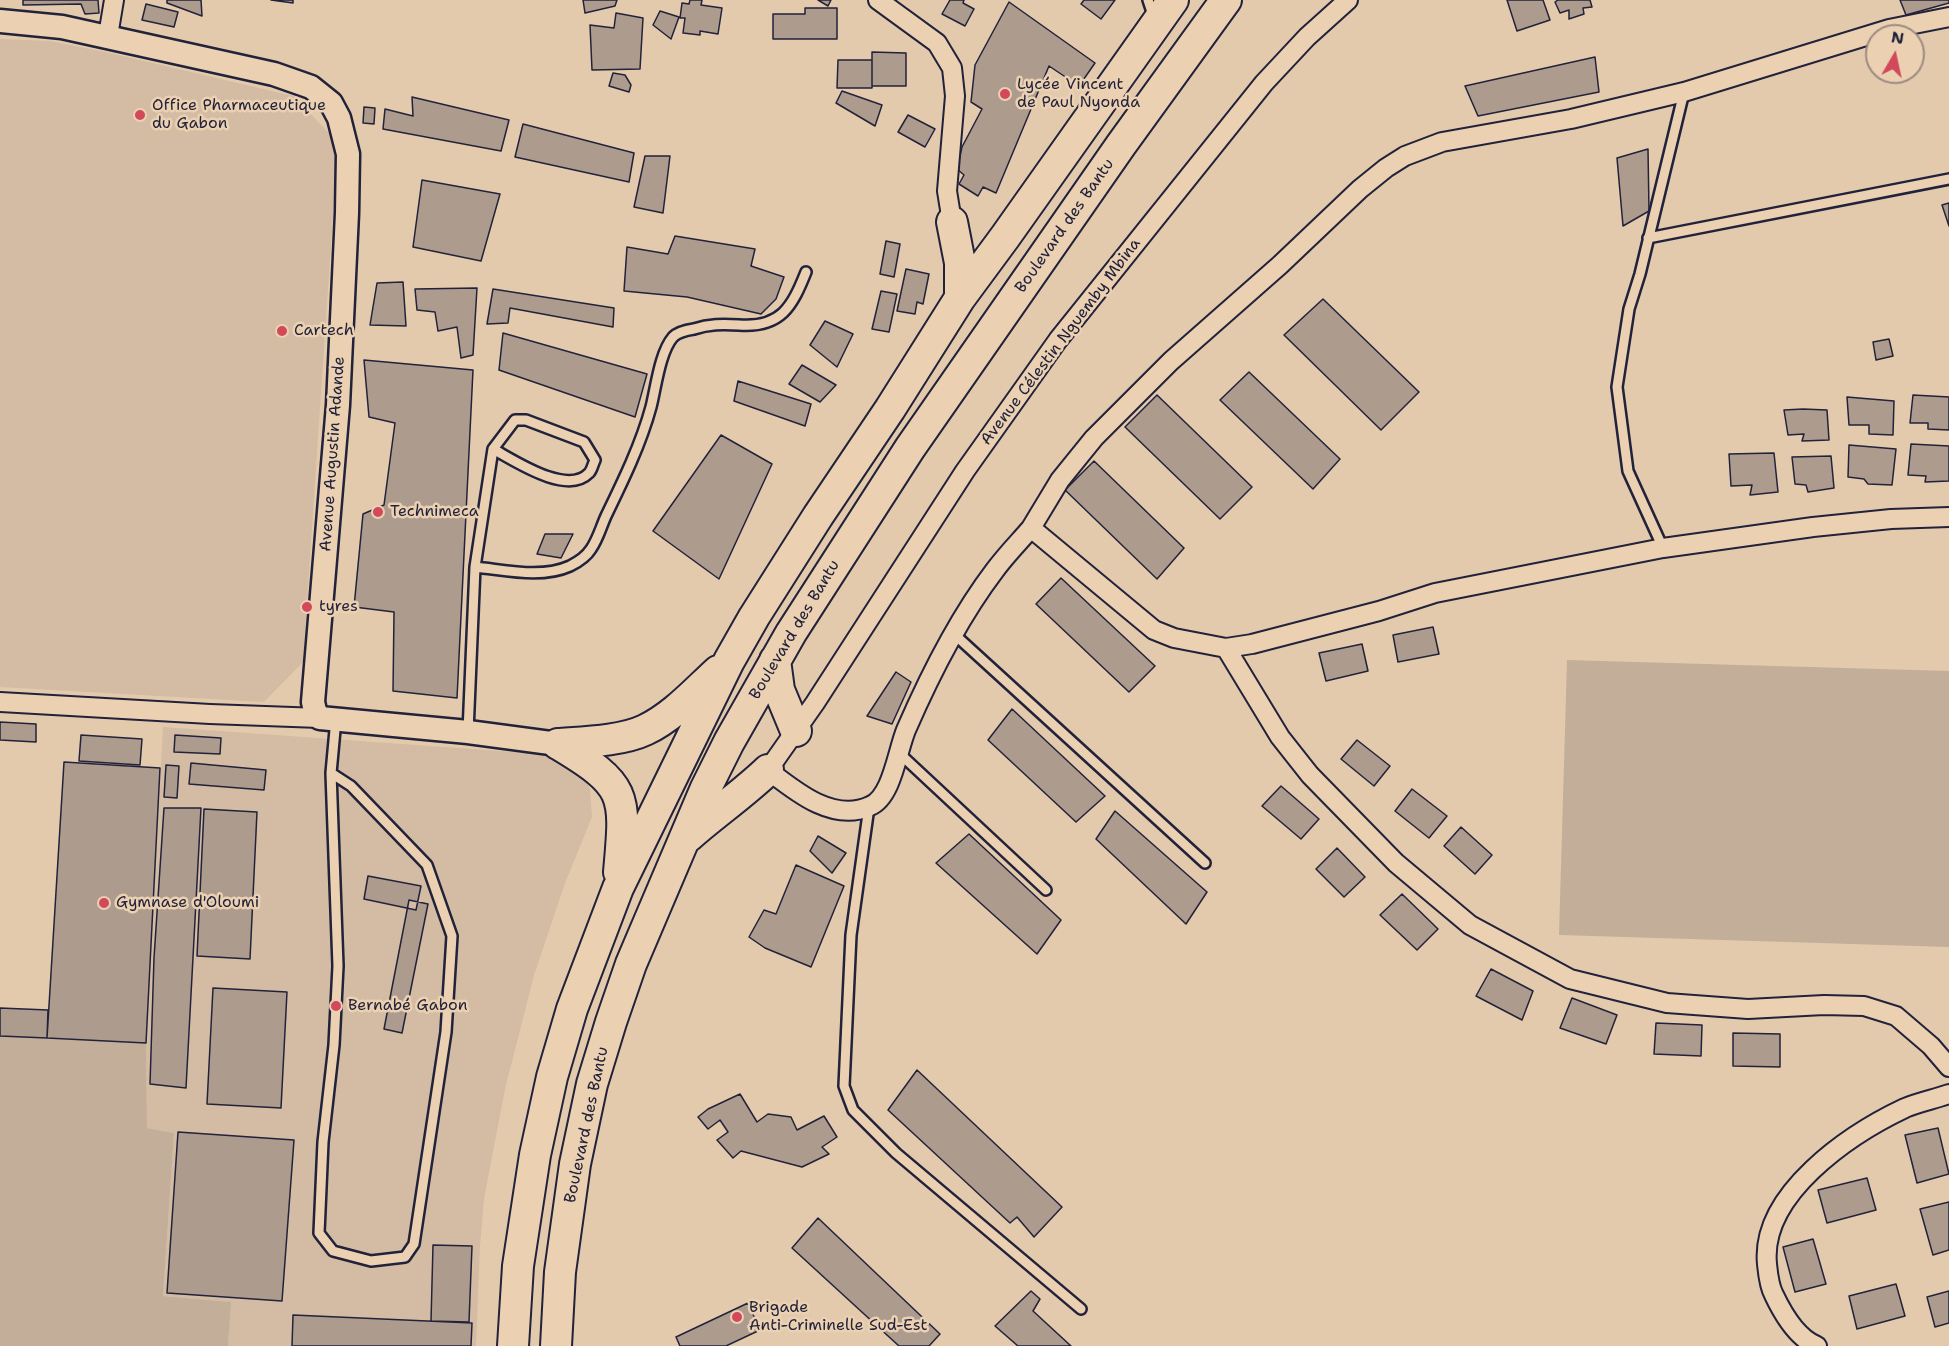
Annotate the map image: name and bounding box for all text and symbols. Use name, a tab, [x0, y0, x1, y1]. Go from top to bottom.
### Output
north arrow	[1865, 24, 1925, 84]
text: N	[1890, 26, 1905, 49]
place label: Lycée Vincent de Paul Nyonda	[1017, 75, 1140, 113]
marker: Lycée Vincent de Paul Nyonda	[998, 87, 1012, 101]
place label: Office Pharmaceutique du Gabon	[152, 96, 326, 134]
marker: Office Pharmaceutique du Gabon	[133, 108, 147, 122]
street label: Boulevard des Bantu	[1011, 155, 1119, 297]
street label: Avenue Célestin Nguemby Mbina	[977, 235, 1145, 449]
place label: Cartech	[294, 321, 354, 341]
marker: Cartech	[275, 324, 289, 338]
street label: Avenue Augustin Adande	[317, 356, 349, 552]
place label: Technimeca	[390, 502, 479, 522]
marker: Technimeca	[371, 505, 385, 519]
street label: Boulevard des Bantu	[746, 557, 844, 703]
place label: tyres	[319, 597, 358, 617]
marker: tyres	[300, 600, 314, 614]
place label: Gymnase d'Oloumi	[116, 893, 259, 913]
marker: Gymnase d'Oloumi	[97, 896, 111, 910]
place label: Bernabé Gabon	[348, 996, 467, 1016]
marker: Bernabé Gabon	[329, 999, 343, 1013]
street label: Boulevard des Bantu	[561, 1045, 613, 1205]
place label: Brigade Anti-Criminelle Sud-Est	[749, 1298, 927, 1336]
marker: Brigade Anti-Criminelle Sud-Est	[730, 1310, 744, 1324]

